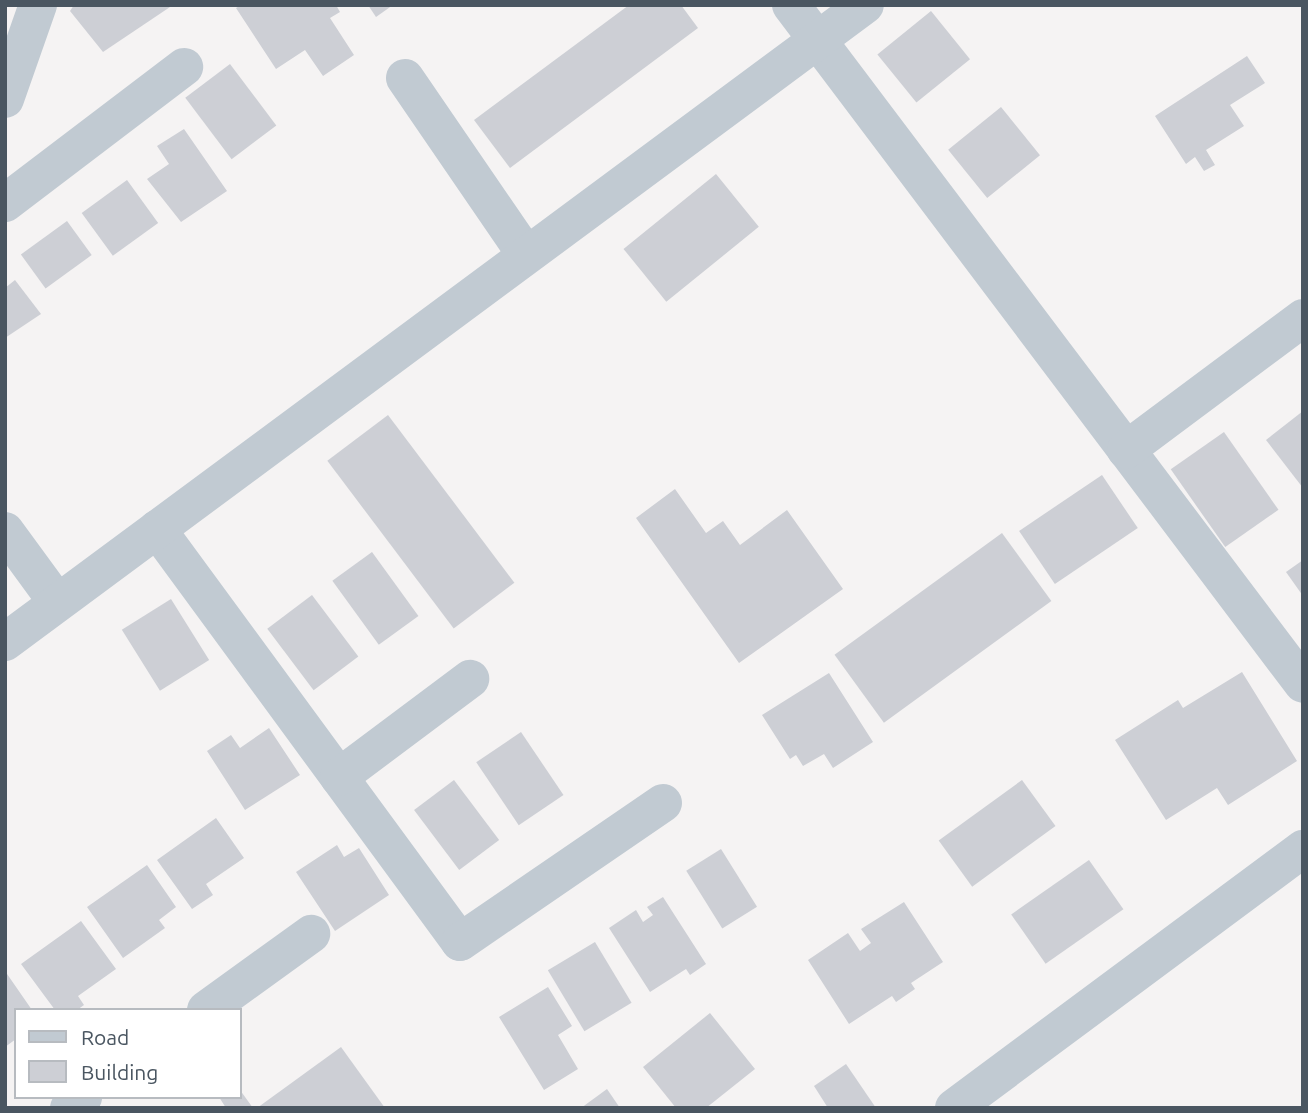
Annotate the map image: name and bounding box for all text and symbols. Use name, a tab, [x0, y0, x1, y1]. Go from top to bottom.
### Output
legend	[14, 1008, 242, 1099]
text: Road	[81, 1025, 129, 1049]
text: Building	[81, 1060, 158, 1084]

